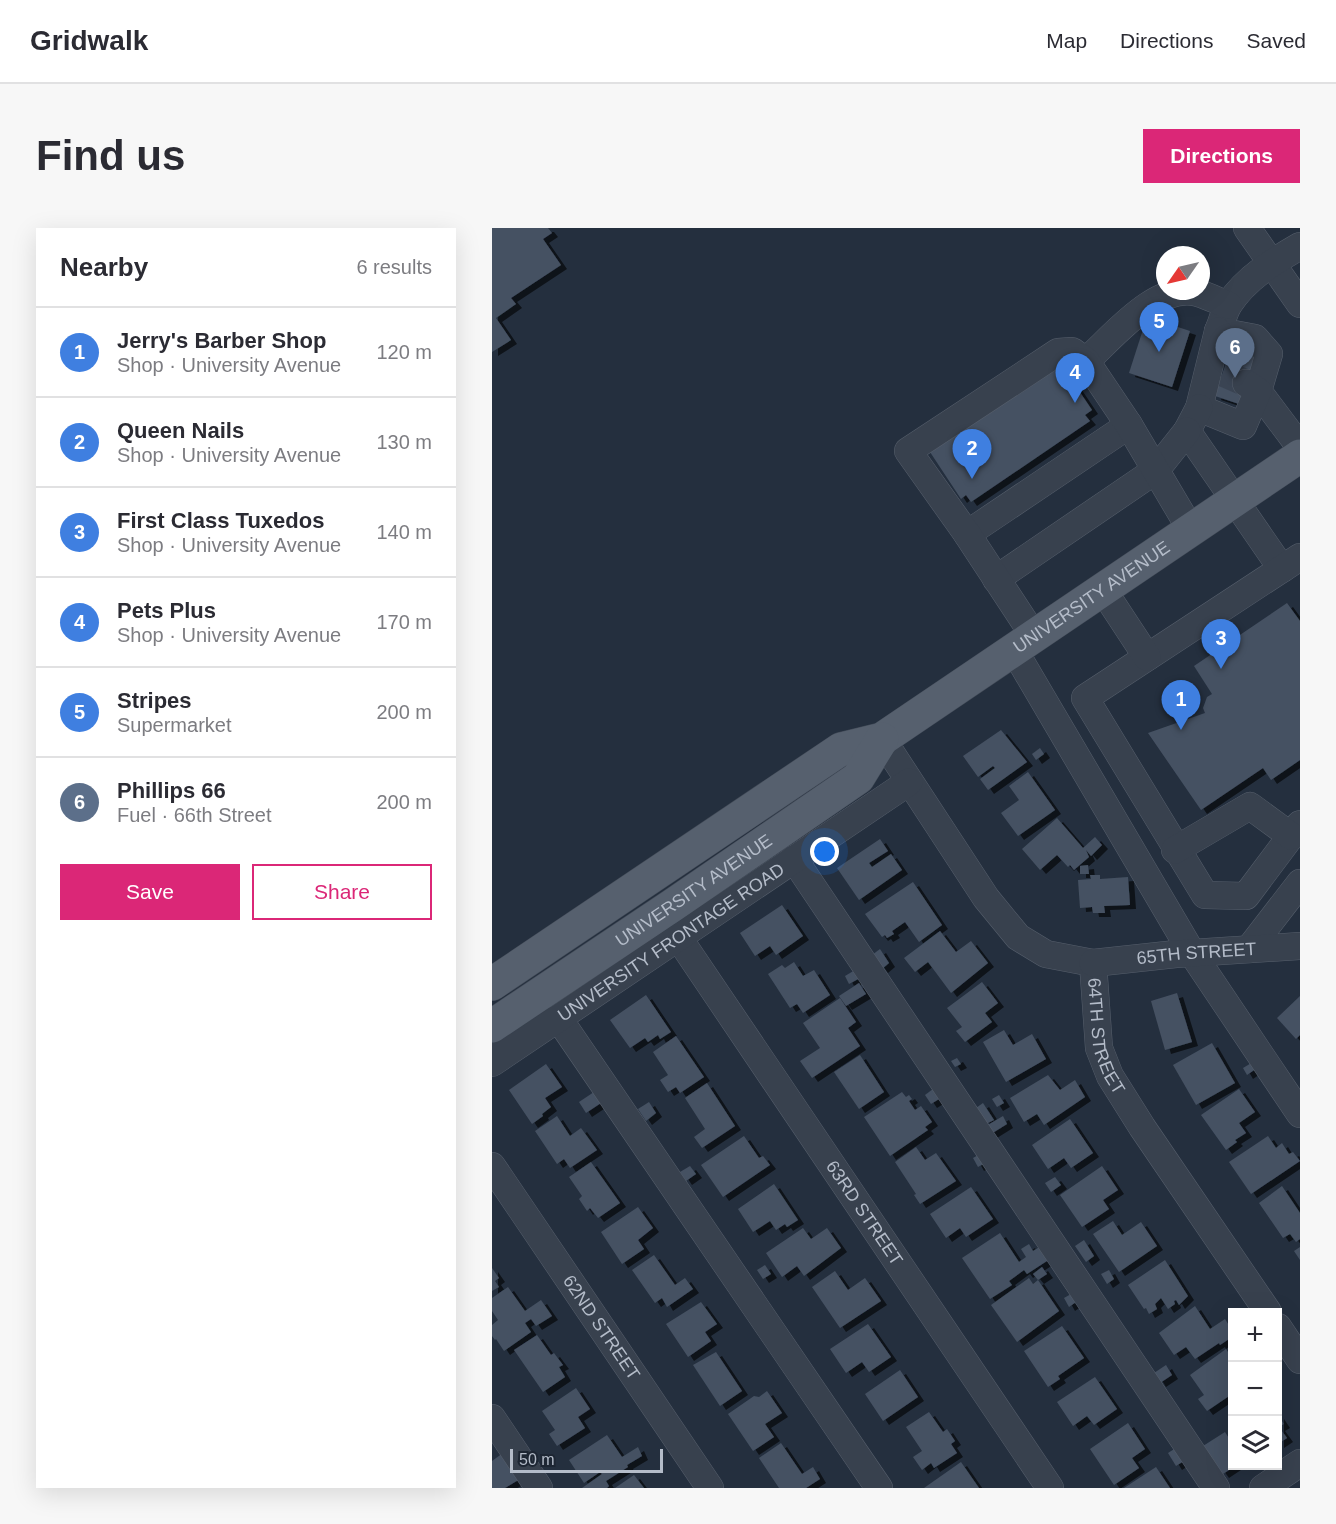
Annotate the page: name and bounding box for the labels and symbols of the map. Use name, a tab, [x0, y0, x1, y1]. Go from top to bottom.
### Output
north arrow	[1156, 246, 1210, 300]
pin: 5	[1140, 302, 1178, 352]
pin: 6	[1216, 328, 1254, 378]
pin: 4	[1056, 354, 1094, 403]
pin: 2	[952, 430, 992, 479]
street label: UNIVERSITY AVENUE	[1010, 537, 1174, 657]
pin: 3	[1202, 620, 1240, 669]
pin: 1	[1162, 680, 1200, 730]
street label: UNIVERSITY AVENUE	[612, 830, 776, 951]
your location	[810, 837, 839, 866]
street label: UNIVERSITY FRONTAGE ROAD	[554, 859, 788, 1026]
street label: 65TH STREET	[1136, 939, 1257, 968]
street label: 64TH STREET	[1084, 977, 1129, 1098]
street label: 63RD STREET	[822, 1157, 907, 1269]
street label: 62ND STREET	[559, 1271, 644, 1384]
scale bar	[510, 1446, 663, 1474]

